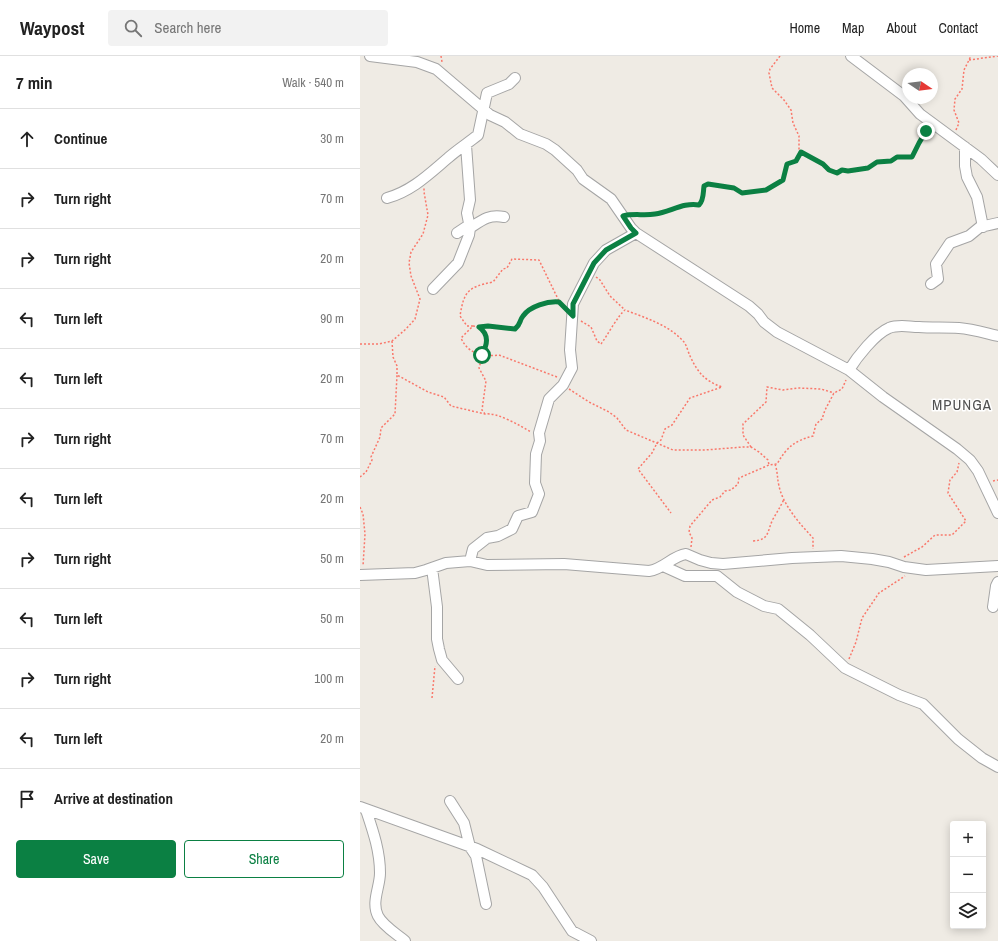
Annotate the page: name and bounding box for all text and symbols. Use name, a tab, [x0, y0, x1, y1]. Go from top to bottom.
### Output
search box	[108, 10, 388, 46]
text: Waypost	[20, 15, 84, 41]
icon: search	[122, 17, 144, 39]
text: Search here	[154, 17, 221, 38]
text: Home	[789, 19, 820, 37]
text: Map	[842, 19, 864, 37]
text: About	[886, 19, 916, 37]
text: Contact	[938, 19, 978, 37]
north arrow	[902, 68, 938, 104]
text: 7 min	[16, 71, 52, 94]
text: Walk · 540 m	[282, 74, 344, 91]
route end	[917, 122, 935, 140]
icon: ahead	[16, 128, 38, 150]
text: Continue	[54, 128, 107, 149]
text: 30 m	[320, 130, 344, 147]
icon: right	[16, 188, 38, 210]
text: Turn right	[54, 188, 111, 209]
text: 70 m	[320, 190, 344, 207]
icon: right	[16, 248, 38, 270]
text: Turn right	[54, 248, 111, 269]
text: 20 m	[320, 250, 344, 267]
icon: left	[16, 308, 38, 330]
text: Turn left	[54, 308, 102, 329]
text: 90 m	[320, 310, 344, 327]
route start	[473, 346, 491, 364]
icon: left	[16, 368, 38, 390]
text: Turn left	[54, 368, 102, 389]
text: 20 m	[320, 370, 344, 387]
district label: MPUNGA	[932, 394, 992, 415]
icon: right	[16, 428, 38, 450]
text: Turn right	[54, 428, 111, 449]
text: 70 m	[320, 430, 344, 447]
icon: left	[16, 488, 38, 510]
text: Turn left	[54, 488, 102, 509]
text: 20 m	[320, 490, 344, 507]
icon: right	[16, 548, 38, 570]
text: Turn right	[54, 548, 111, 569]
text: 50 m	[320, 550, 344, 567]
icon: left	[16, 608, 38, 630]
text: Turn left	[54, 608, 102, 629]
text: 50 m	[320, 610, 344, 627]
icon: right	[16, 668, 38, 690]
text: Turn right	[54, 668, 111, 689]
text: 100 m	[314, 670, 344, 687]
icon: left	[16, 728, 38, 750]
text: Turn left	[54, 728, 102, 749]
text: 20 m	[320, 730, 344, 747]
icon: arrive	[16, 788, 38, 810]
text: Arrive at destination	[54, 788, 173, 809]
map controls	[950, 821, 986, 929]
button: +	[950, 821, 986, 857]
button: Save	[16, 840, 176, 878]
button: Share	[184, 840, 344, 878]
button: −	[950, 857, 986, 893]
button: layers	[950, 893, 986, 929]

